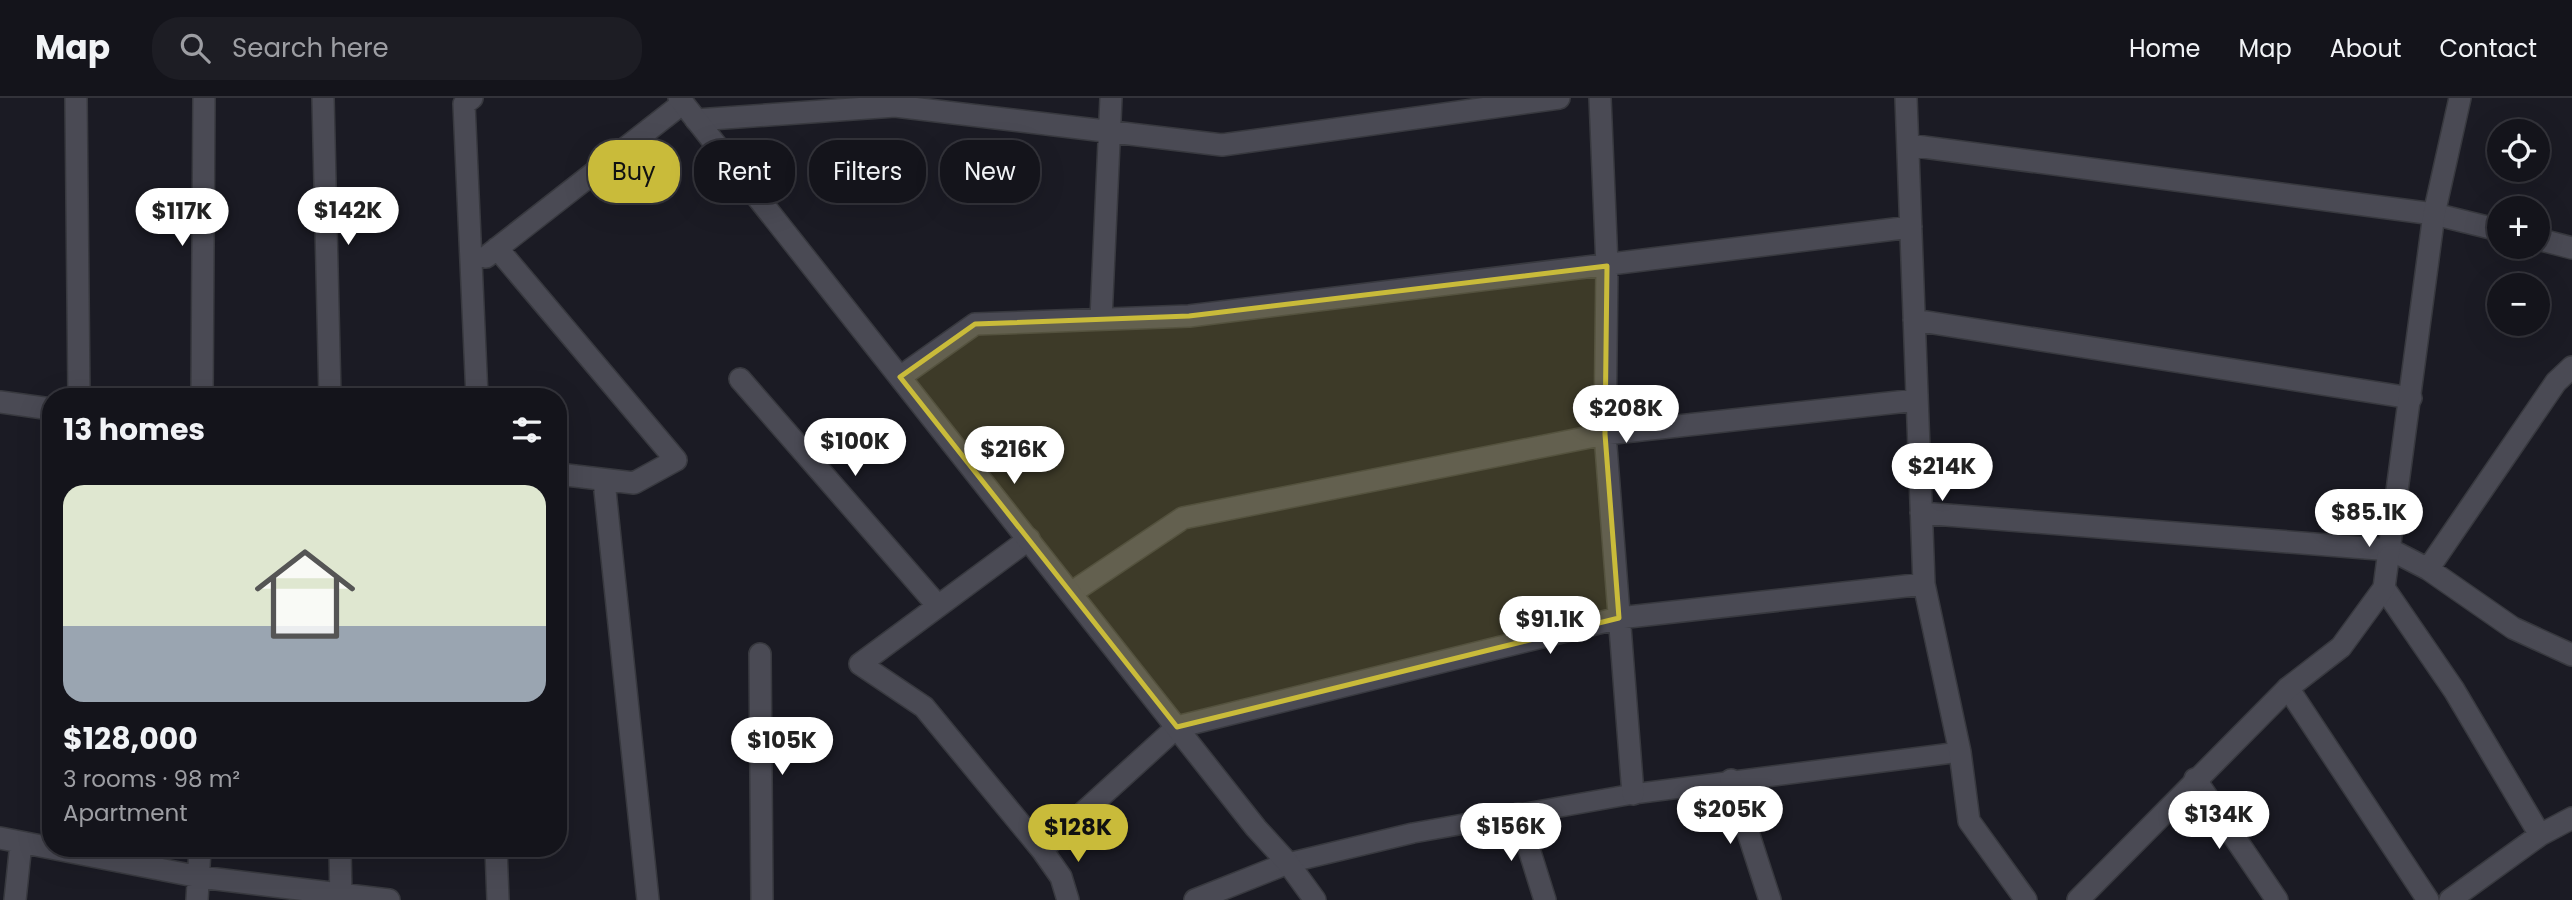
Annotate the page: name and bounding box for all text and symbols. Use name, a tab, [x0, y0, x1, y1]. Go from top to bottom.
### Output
search box	[152, 17, 642, 80]
text: Map	[35, 24, 110, 71]
icon: search	[176, 29, 214, 67]
text: Search here	[232, 30, 389, 66]
text: Home	[2129, 32, 2201, 65]
text: Map	[2239, 32, 2292, 65]
text: About	[2330, 32, 2401, 65]
text: Contact	[2439, 32, 2537, 65]
map controls	[2487, 119, 2550, 336]
button: locate	[2487, 119, 2550, 182]
chip: Buy	[588, 140, 680, 203]
chip: Rent	[694, 140, 795, 203]
chip: Filters	[809, 140, 926, 203]
chip: New	[940, 140, 1040, 203]
pin: $117K	[133, 188, 231, 248]
pin: $142K	[299, 188, 397, 247]
text: $142K	[314, 194, 382, 226]
text: $117K	[152, 195, 212, 227]
button: +	[2487, 196, 2550, 259]
button: −	[2487, 273, 2550, 336]
pin: $208K	[1577, 386, 1675, 445]
text: $208K	[1589, 392, 1663, 424]
text: 13 homes	[63, 408, 205, 451]
icon: filters	[508, 411, 546, 449]
pin: $100K	[806, 418, 904, 478]
text: $100K	[820, 425, 890, 457]
pin: $216K	[965, 426, 1063, 486]
text: $216K	[980, 433, 1048, 465]
pin: $214K	[1893, 444, 1991, 503]
text: $214K	[1908, 450, 1976, 482]
pin: $85.1K	[2312, 490, 2426, 549]
text: $85.1K	[2331, 496, 2407, 528]
icon: home	[242, 531, 368, 657]
pin: $91.1K	[1493, 596, 1607, 656]
text: $91.1K	[1515, 603, 1585, 635]
text: $128,000	[63, 717, 198, 760]
pin: $105K	[733, 718, 831, 777]
text: $105K	[747, 724, 817, 756]
text: 3 rooms · 98 m²	[63, 763, 240, 795]
pin: $205K	[1681, 786, 1779, 846]
pin: $134K	[2170, 792, 2268, 851]
text: $205K	[1693, 793, 1767, 825]
text: Apartment	[63, 797, 188, 829]
text: $134K	[2184, 798, 2254, 830]
pin: $128K	[1029, 804, 1127, 864]
pin: $156K	[1462, 804, 1560, 863]
text: $156K	[1476, 810, 1546, 842]
text: $128K	[1044, 811, 1112, 843]

